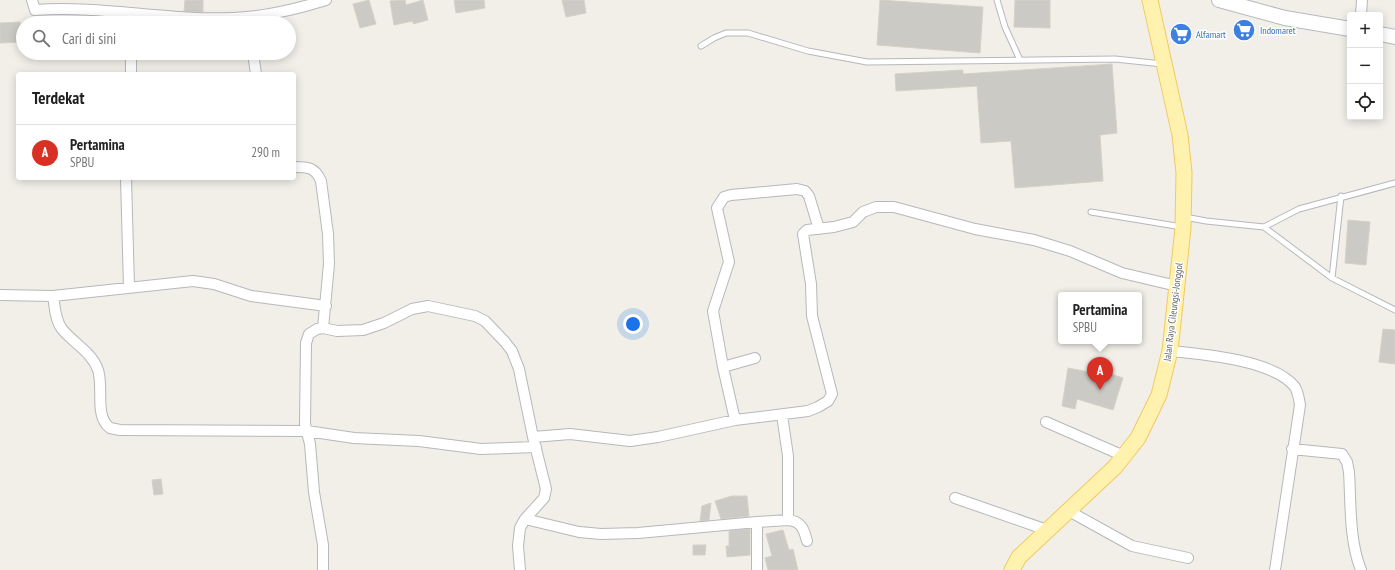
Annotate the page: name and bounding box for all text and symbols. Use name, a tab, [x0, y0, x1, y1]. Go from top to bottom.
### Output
map controls	[1347, 12, 1383, 120]
button: +	[1347, 12, 1383, 48]
search box	[16, 16, 296, 60]
supermarket icon: Indomaret	[1231, 17, 1257, 43]
supermarket icon: Alfamart	[1168, 21, 1194, 47]
place label: Indomaret	[1260, 24, 1296, 37]
icon: search	[30, 27, 52, 49]
place label: Alfamart	[1196, 28, 1226, 41]
text: Cari di sini	[62, 29, 116, 48]
button: −	[1347, 48, 1383, 84]
button: locate	[1347, 84, 1383, 120]
text: Terdekat	[32, 87, 84, 109]
text: Pertamina	[70, 135, 125, 154]
text: A	[42, 144, 48, 161]
text: 290 m	[251, 144, 280, 161]
text: SPBU	[70, 154, 94, 171]
street label: Jalan Raya Cileungsi-Jonggol	[1160, 261, 1186, 363]
popup	[1058, 292, 1142, 344]
text: Pertamina	[1073, 300, 1127, 319]
your location	[623, 314, 643, 334]
text: SPBU	[1073, 319, 1097, 336]
pin: A	[1087, 357, 1113, 390]

